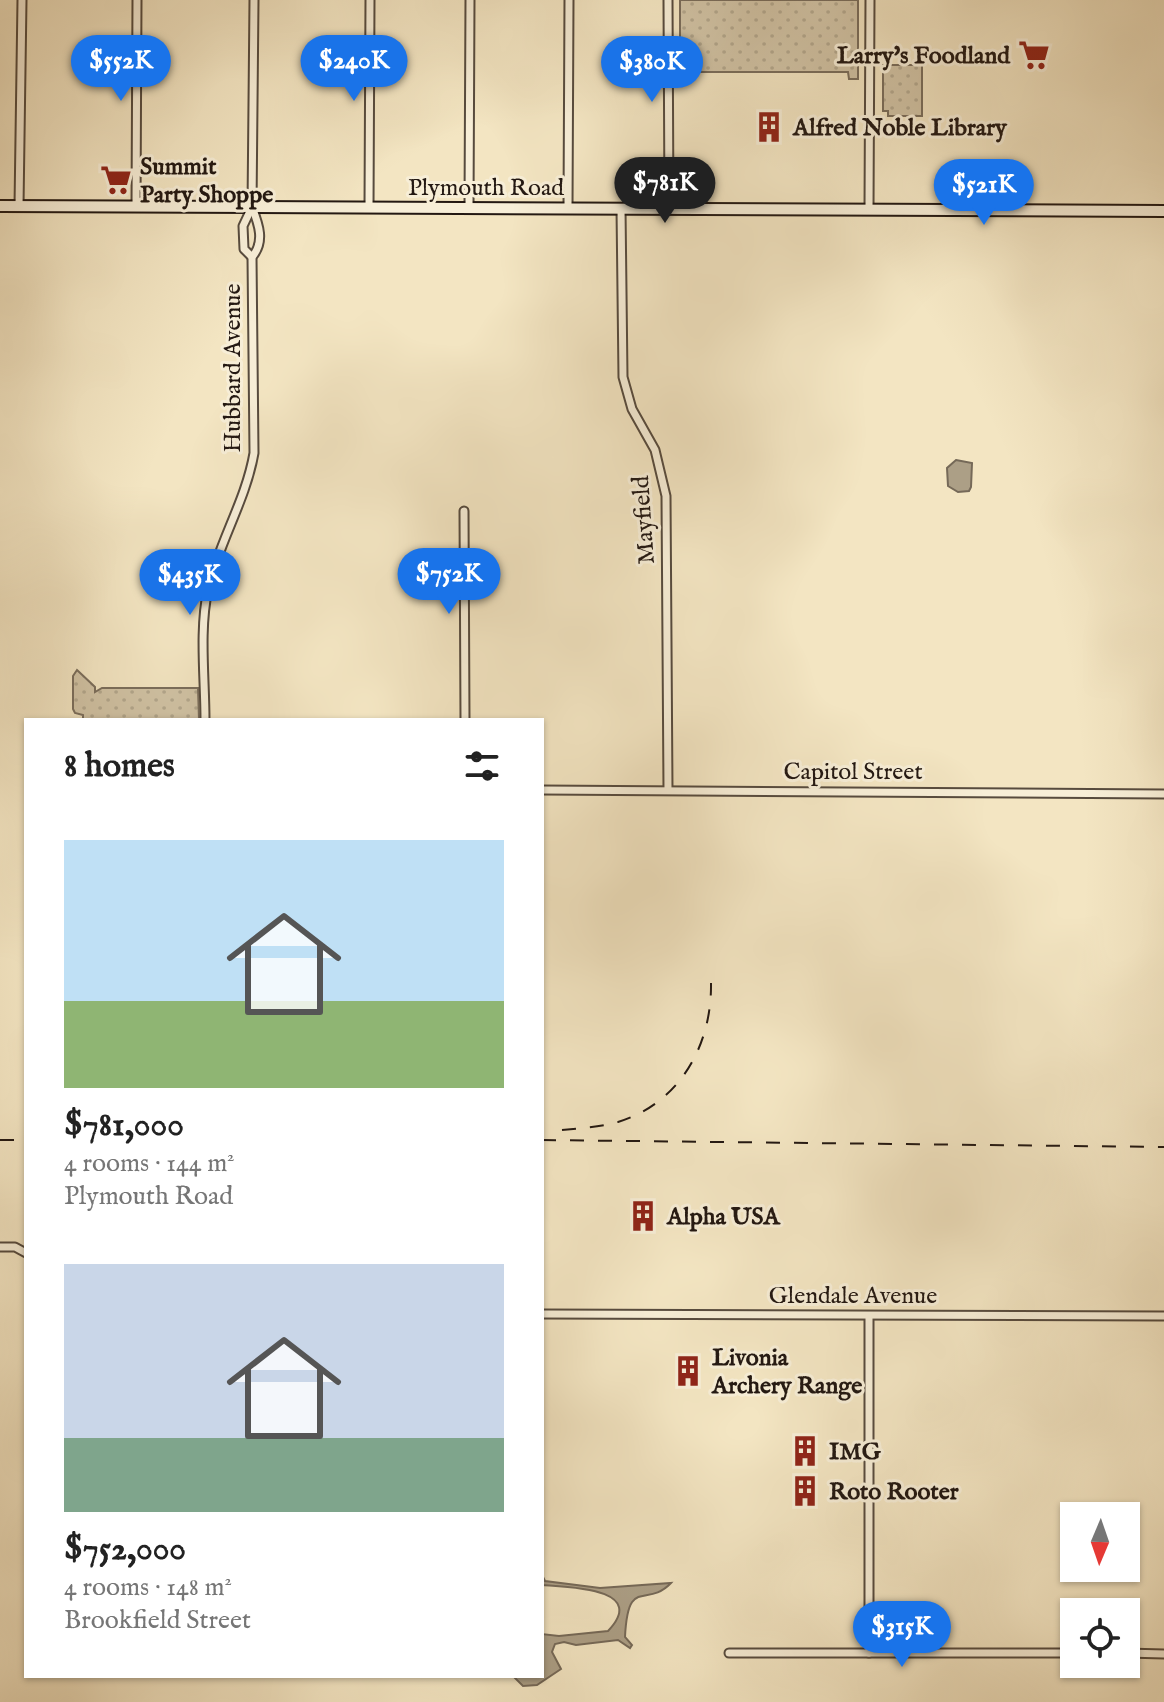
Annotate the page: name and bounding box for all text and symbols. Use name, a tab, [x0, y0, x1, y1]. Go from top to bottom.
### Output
pin: $552K	[65, 35, 177, 103]
pin: $240K	[298, 35, 410, 103]
pin: $380K	[596, 36, 708, 104]
supermarket icon: Larry's Foodland	[1017, 38, 1051, 72]
place label: Larry's Foodland	[837, 41, 1011, 72]
text: $552K	[89, 44, 153, 77]
text: $240K	[319, 44, 389, 77]
text: $380K	[619, 45, 685, 78]
building icon: Alfred Noble Library	[752, 110, 786, 144]
place label: Alfred Noble Library	[792, 113, 1008, 144]
place label: Summit Party Shoppe	[140, 152, 273, 211]
pin: $781K	[609, 157, 721, 225]
pin: $521K	[928, 159, 1040, 227]
supermarket icon: Summit Party Shoppe	[99, 163, 133, 197]
text: $781K	[632, 166, 698, 199]
text: $521K	[952, 168, 1016, 201]
street label: Plymouth Road	[408, 173, 564, 204]
street label: Hubbard Avenue	[218, 284, 249, 452]
street label: Mayfield	[626, 474, 663, 565]
pin: $752K	[393, 548, 505, 616]
pin: $435K	[134, 549, 246, 617]
text: $752K	[416, 557, 482, 590]
text: $435K	[157, 558, 223, 591]
icon: filters	[460, 744, 504, 788]
text: 8 homes	[64, 745, 175, 788]
street label: Capitol Street	[783, 757, 923, 788]
icon: home	[212, 892, 356, 1036]
text: $781,000	[64, 1104, 184, 1147]
text: 4 rooms · 144 m²	[64, 1147, 235, 1180]
text: Plymouth Road	[64, 1180, 233, 1213]
building icon: Alpha USA	[626, 1199, 660, 1233]
place label: Alpha USA	[666, 1202, 782, 1233]
street label: Glendale Avenue	[769, 1281, 937, 1312]
icon: home	[212, 1316, 356, 1460]
place label: Livonia Archery Range	[711, 1343, 862, 1402]
building icon: Livonia Archery Range	[671, 1354, 705, 1388]
building icon: IMG	[788, 1434, 822, 1468]
place label: IMG	[829, 1437, 882, 1468]
building icon: Roto Rooter	[788, 1474, 822, 1508]
place label: Roto Rooter	[829, 1477, 959, 1508]
north arrow	[1060, 1502, 1140, 1582]
map controls	[1060, 1502, 1140, 1678]
text: $752,000	[64, 1528, 186, 1571]
text: 4 rooms · 148 m²	[64, 1571, 232, 1604]
button: locate	[1060, 1598, 1140, 1678]
pin: $315K	[846, 1601, 958, 1669]
text: Brookfield Street	[64, 1604, 251, 1637]
text: $315K	[871, 1610, 933, 1643]

